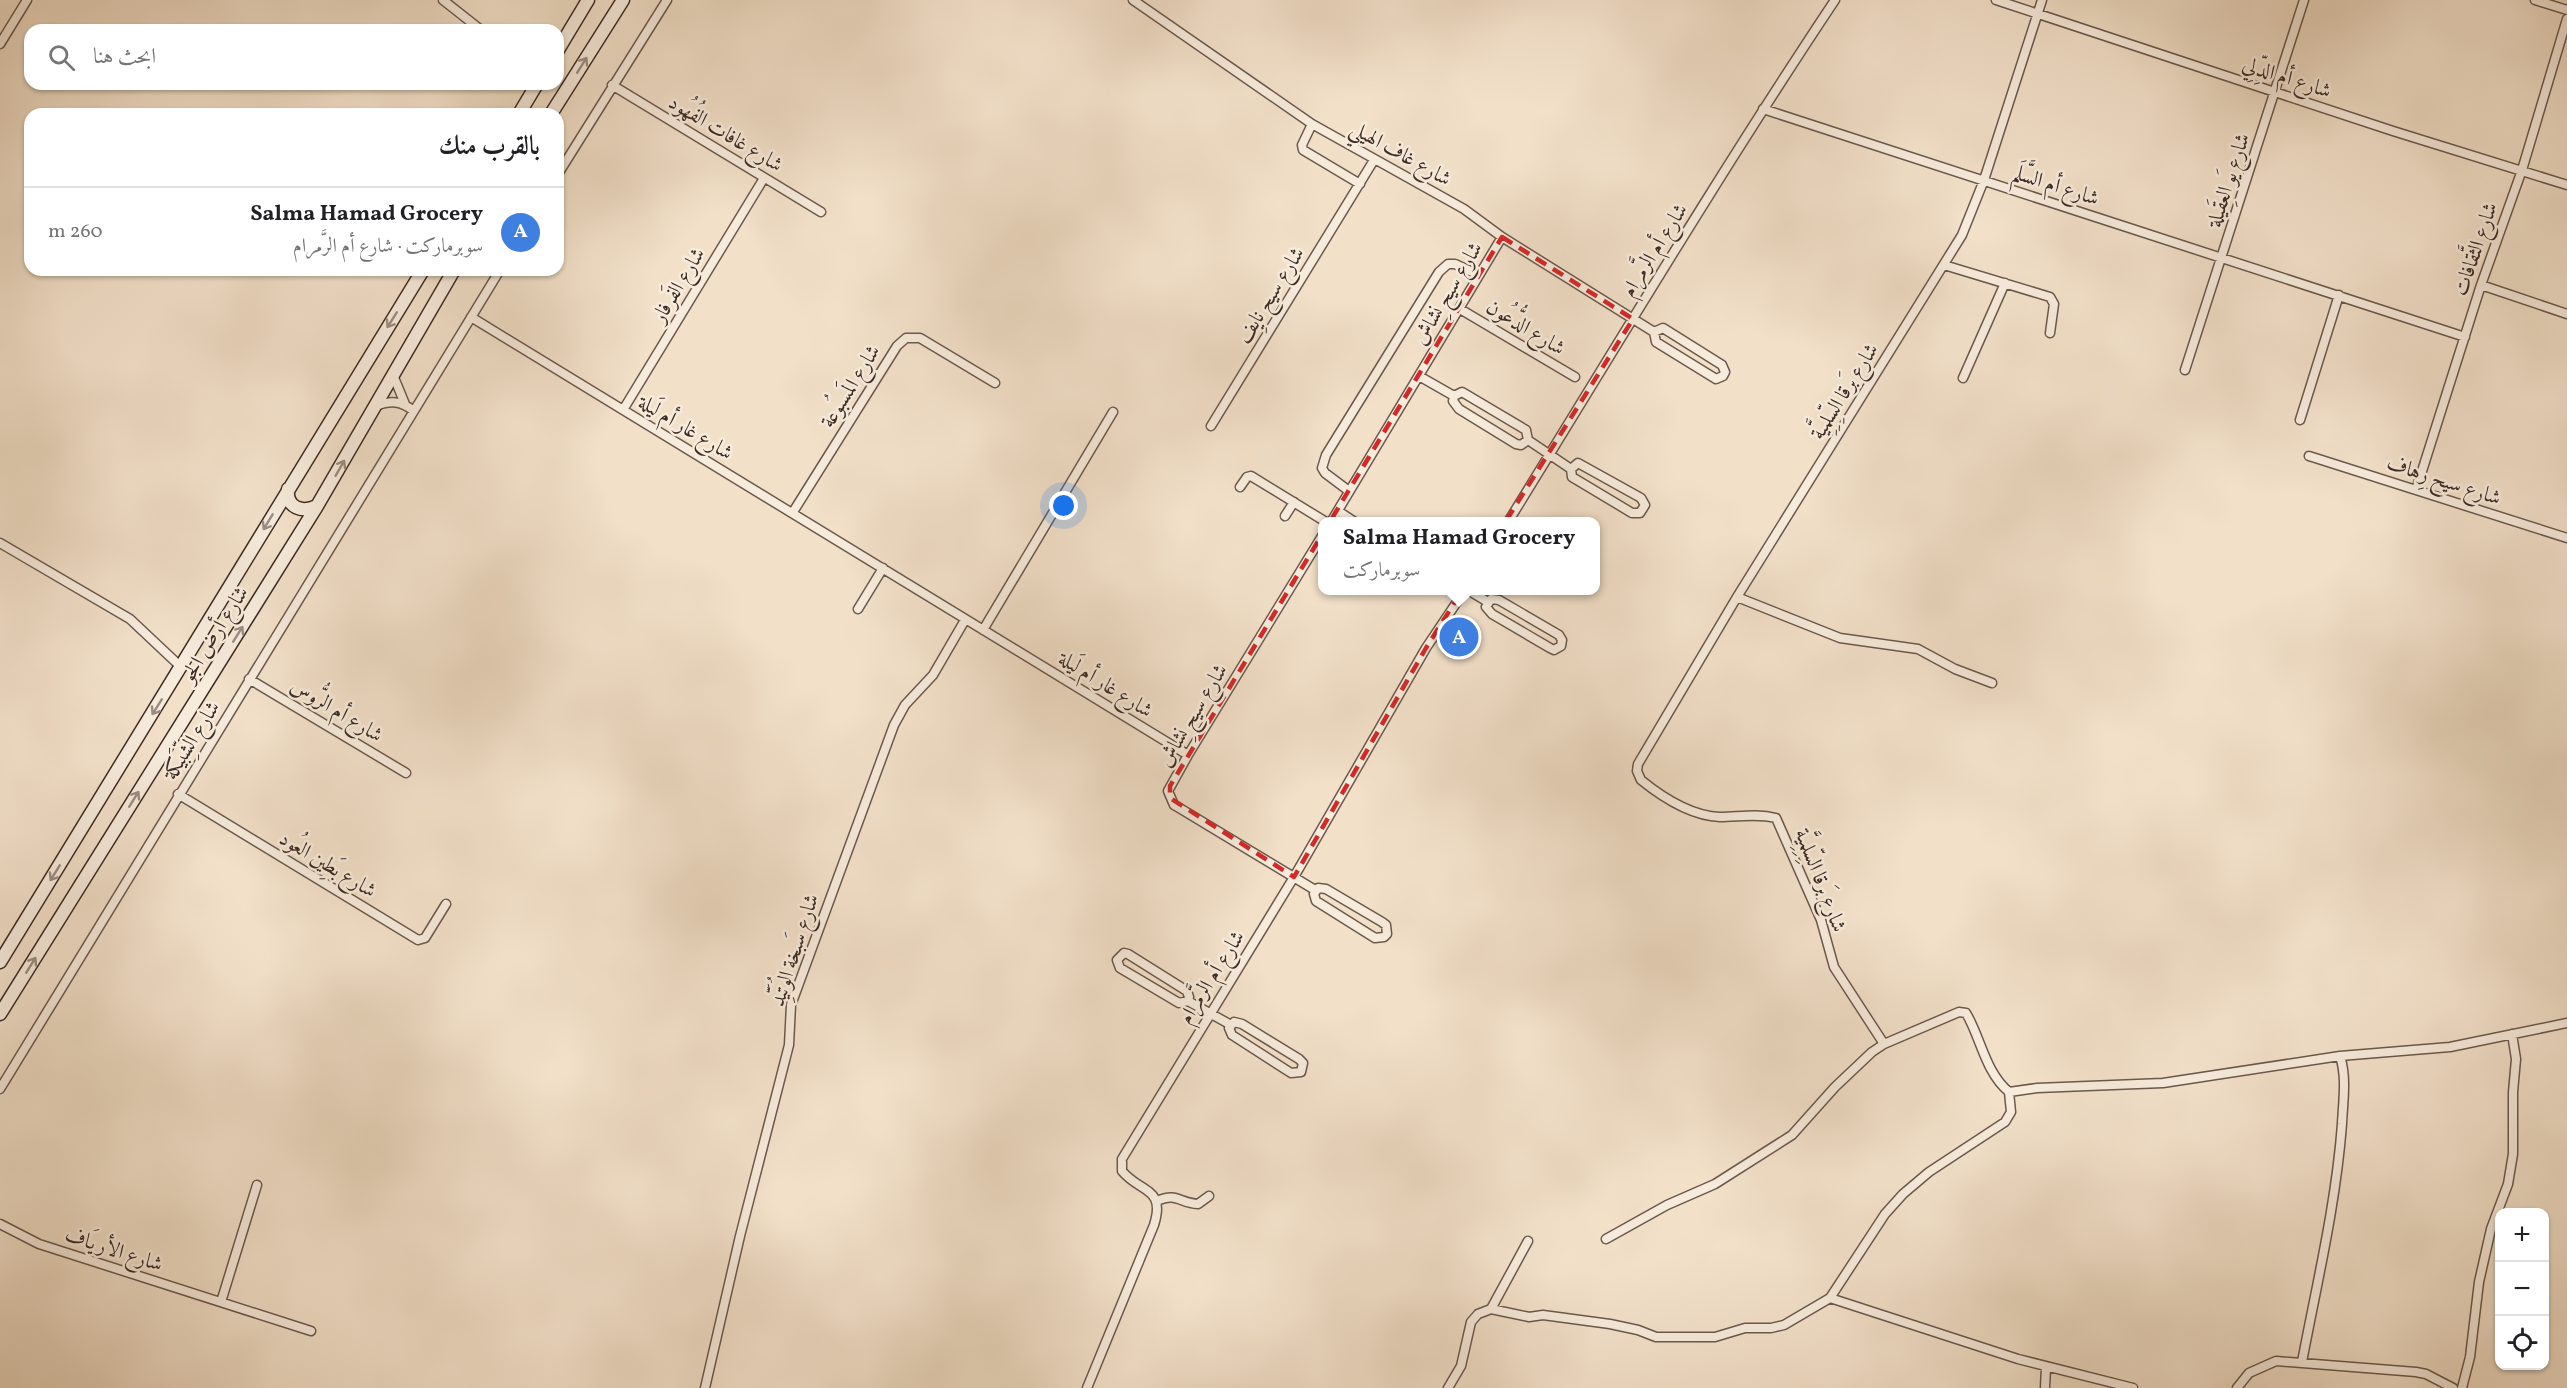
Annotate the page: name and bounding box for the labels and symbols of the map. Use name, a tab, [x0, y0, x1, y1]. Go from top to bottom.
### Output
street label: شارع أم الدِّلِي	[2238, 49, 2335, 108]
one-way arrow	[576, 56, 589, 73]
street label: شارع غافات الفُهُود	[661, 84, 791, 182]
street label: شارع غاف الهيلي	[1342, 115, 1456, 198]
street label: شارع يَو العِقَيلة	[2198, 129, 2260, 233]
street label: شارع أم السَّلَم	[2007, 154, 2104, 219]
street label: شارع أم الرَّمرام	[1611, 196, 1697, 304]
street label: شارع الثَّقافات	[2442, 197, 2508, 301]
street label: شارع سيح نِشاش	[1406, 237, 1493, 352]
street label: شارع الفَرفار	[643, 242, 715, 332]
street label: شارع سيح نايِف	[1230, 242, 1315, 351]
street label: شارع الدُّعُون	[1479, 287, 1574, 365]
one-way arrow	[386, 311, 398, 328]
street label: شارع بَرقا السِّلِمِيَّة	[1800, 335, 1888, 447]
street label: شارع المَسبُوعة	[810, 337, 890, 435]
street label: شارع غار أم لَيلة	[630, 386, 739, 470]
street label: شارع سيح رِهاف	[2382, 449, 2504, 516]
one-way arrow	[334, 460, 346, 477]
your location	[1049, 491, 1078, 520]
one-way arrow	[262, 513, 274, 530]
street label: شارع أرض الجو	[171, 580, 258, 691]
pin: A	[1440, 614, 1478, 660]
one-way arrow	[232, 626, 244, 643]
street label: شارع غار أم لَيلة	[1051, 643, 1159, 727]
street label: شارع سيح نِشاش	[1151, 659, 1238, 774]
street label: شارع أم الرُّوس	[283, 665, 392, 752]
street label: شارع الشِّبَيكة	[154, 695, 230, 788]
one-way arrow	[150, 698, 162, 715]
one-way arrow	[129, 791, 141, 808]
street label: شارع بَطِين العُود	[272, 821, 384, 907]
street label: شارع بَرقا السِّلِمِيَّة	[1785, 823, 1857, 937]
one-way arrow	[48, 864, 60, 881]
street label: شارع سَبخة الوُتَيِّد	[759, 889, 829, 1011]
street label: شارع أم الرَّمرام	[1168, 923, 1254, 1031]
one-way arrow	[25, 957, 37, 974]
street label: شارع الأريَاف	[60, 1219, 167, 1282]

